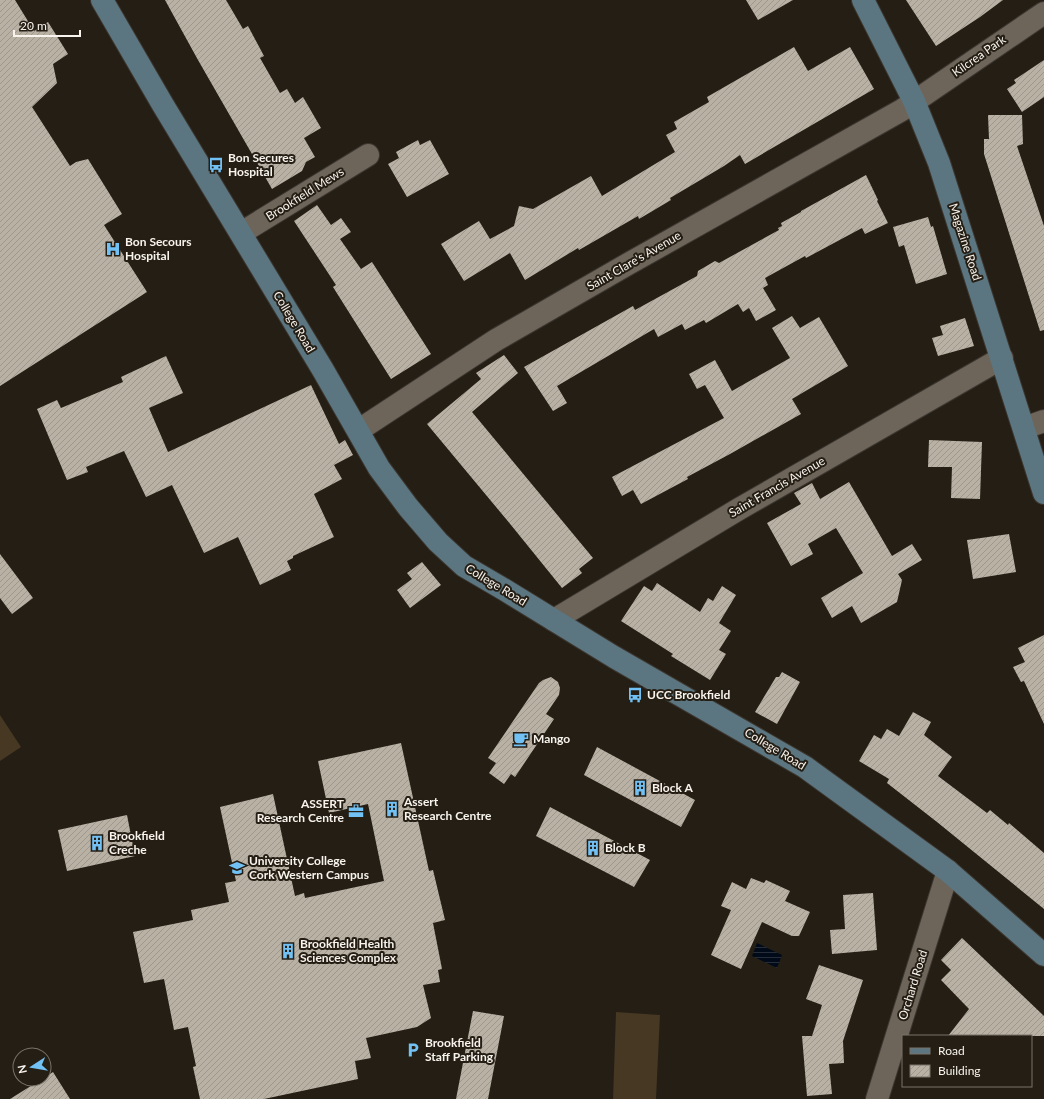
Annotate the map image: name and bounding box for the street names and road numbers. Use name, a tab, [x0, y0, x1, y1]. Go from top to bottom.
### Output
street label: Kilcrea Park	[949, 31, 1009, 80]
street label: Brookfield Mews	[263, 164, 346, 224]
street label: Magazine Road	[946, 201, 985, 282]
street label: Saint Clare's Avenue	[584, 228, 684, 294]
street label: College Road	[270, 288, 319, 355]
street label: Saint Francis Avenue	[726, 453, 828, 520]
street label: College Road	[463, 560, 530, 609]
street label: College Road	[742, 724, 809, 773]
street label: Orchard Road	[895, 948, 930, 1022]

